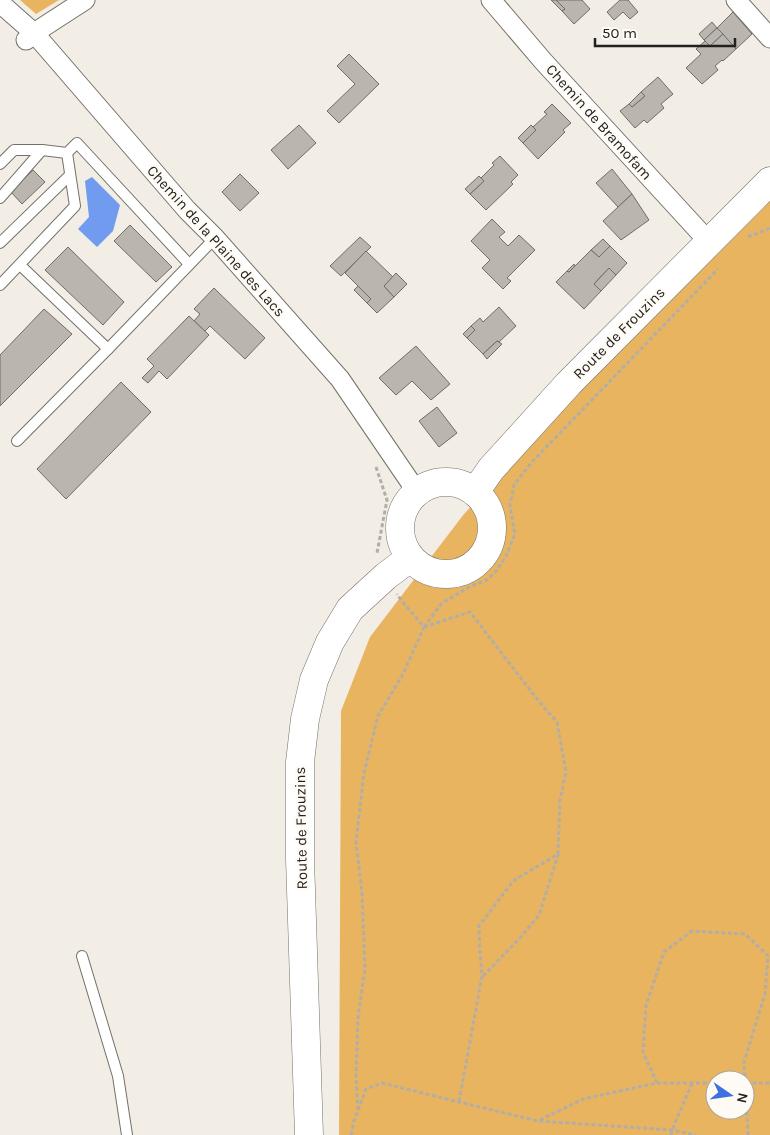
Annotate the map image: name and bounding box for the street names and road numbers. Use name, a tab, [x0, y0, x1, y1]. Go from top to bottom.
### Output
street label: Chemin de Bramofam	[542, 60, 656, 184]
street label: Chemin de la Plaine des Lacs	[143, 162, 289, 320]
street label: Route de Frouzins	[569, 283, 669, 383]
street label: Route de Frouzins	[291, 767, 311, 889]

